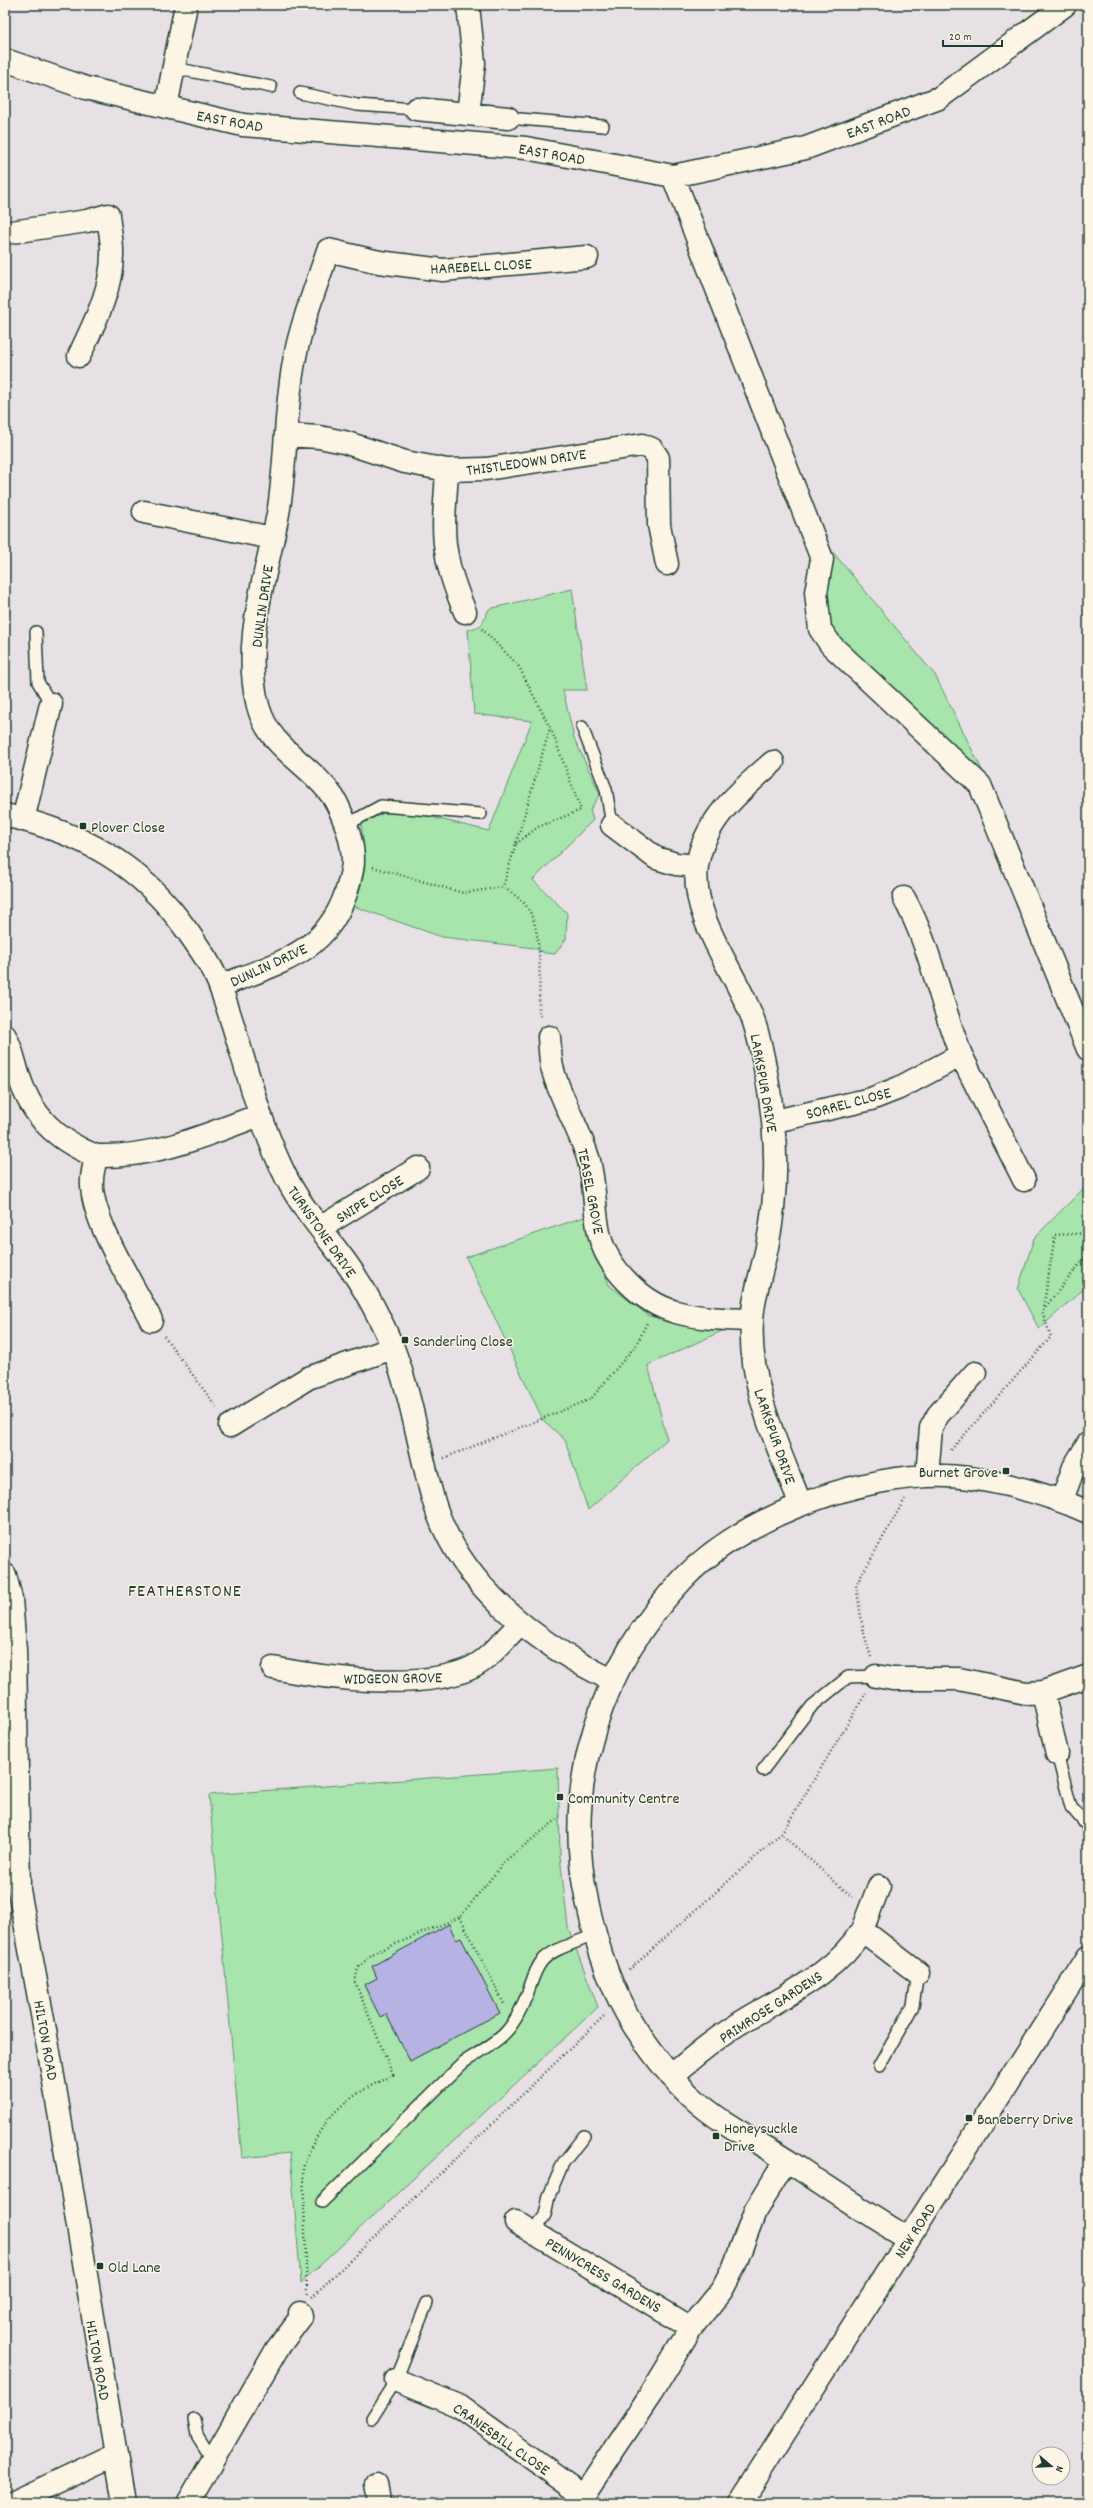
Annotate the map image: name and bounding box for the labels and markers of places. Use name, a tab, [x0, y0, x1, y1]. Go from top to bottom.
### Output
place label: Plover Close	[91, 817, 165, 840]
marker: Plover Close	[78, 821, 88, 831]
place label: Sanderling Close	[413, 1331, 513, 1354]
marker: Sanderling Close	[400, 1335, 410, 1345]
place label: Burnet Grove	[919, 1462, 998, 1485]
marker: Burnet Grove	[1001, 1466, 1011, 1476]
place label: Community Centre	[568, 1788, 680, 1811]
marker: Community Centre	[555, 1792, 565, 1802]
place label: Baneberry Drive	[977, 2109, 1073, 2132]
marker: Baneberry Drive	[964, 2113, 974, 2123]
place label: Honeysuckle Drive	[724, 2118, 798, 2159]
marker: Honeysuckle Drive	[711, 2131, 721, 2141]
place label: Old Lane	[108, 2257, 161, 2280]
marker: Old Lane	[95, 2261, 105, 2271]

